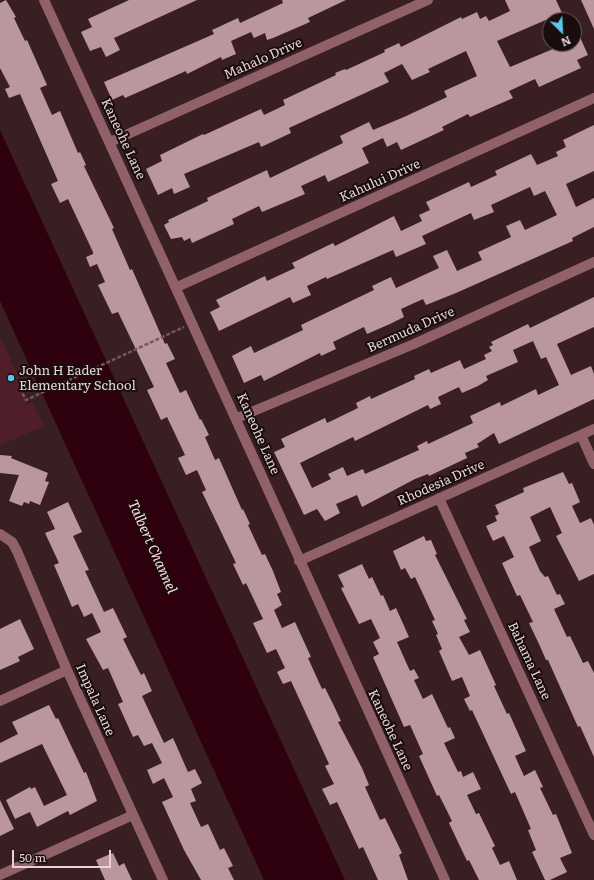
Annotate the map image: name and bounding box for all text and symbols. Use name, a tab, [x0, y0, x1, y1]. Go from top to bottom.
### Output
north arrow	[542, 12, 582, 52]
text: N	[559, 33, 574, 51]
street label: Mahalo Drive	[221, 35, 305, 83]
street label: Kaneohe Lane	[97, 96, 149, 182]
street label: Kahului Drive	[337, 156, 423, 206]
street label: Bermuda Drive	[365, 304, 457, 356]
place label: John H Eader Elementary School	[19, 363, 136, 394]
marker: John H Eader Elementary School	[6, 373, 16, 383]
street label: Kaneohe Lane	[233, 391, 283, 477]
street label: Rhodesia Drive	[395, 457, 487, 509]
water label: Talbert Channel	[124, 498, 180, 596]
street label: Bahama Lane	[504, 620, 554, 702]
street label: Impala Lane	[72, 662, 118, 738]
street label: Kaneohe Lane	[364, 687, 416, 773]
scale bar	[14, 842, 113, 868]
text: 50 m	[19, 848, 46, 866]

